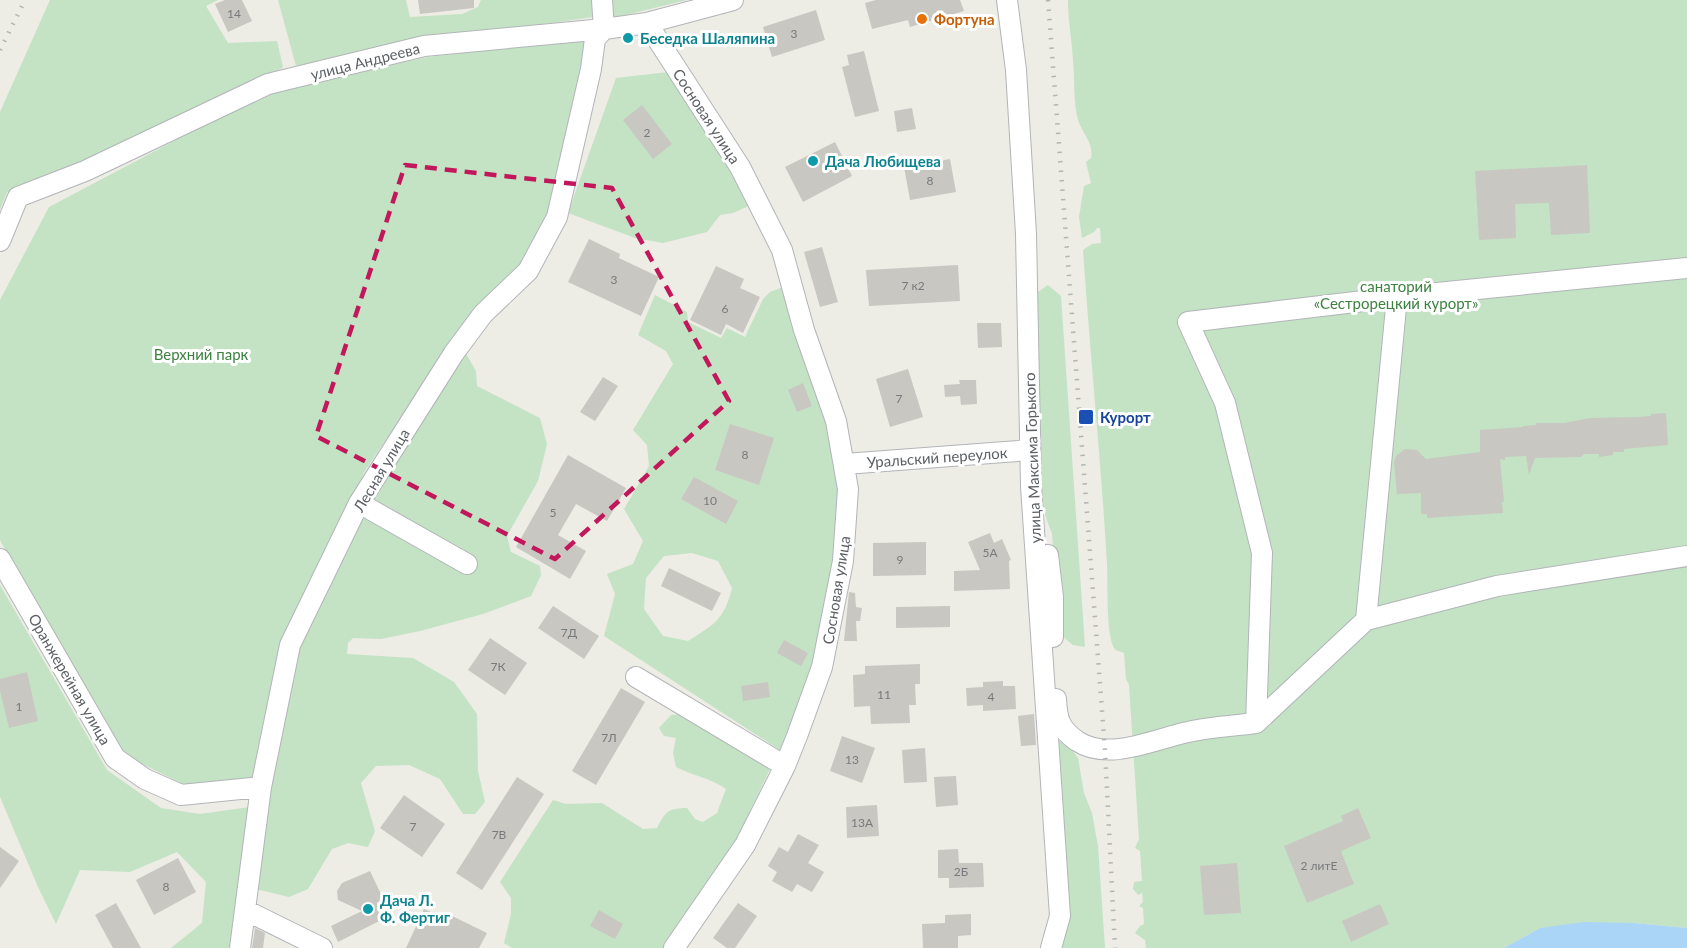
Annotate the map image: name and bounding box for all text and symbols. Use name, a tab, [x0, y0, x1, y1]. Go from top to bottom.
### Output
house number: 14	[227, 6, 241, 21]
place label: Фортуна	[934, 10, 995, 28]
marker: Фортуна	[915, 12, 929, 26]
house number: 3	[791, 26, 798, 41]
place label: Беседка Шаляпина	[640, 29, 775, 47]
marker: Беседка Шаляпина	[621, 31, 635, 45]
street label: улица Андреева	[309, 39, 421, 83]
street label: Сосновая улица	[670, 65, 744, 167]
house number: 2	[644, 125, 651, 140]
place label: Дача Любищева	[825, 152, 941, 170]
marker: Дача Любищева	[806, 154, 820, 168]
house number: 8	[927, 173, 934, 188]
house number: 3	[611, 272, 618, 287]
park label: санаторий «Сестрорецкий курорт»	[1314, 277, 1478, 312]
house number: 7 к2	[901, 278, 925, 293]
house number: 6	[722, 301, 729, 316]
park label: Верхний парк	[154, 345, 249, 363]
street label: улица Максима Горького	[1020, 372, 1044, 544]
house number: 7	[896, 391, 903, 406]
marker: Курорт	[1077, 408, 1095, 426]
place label: Курорт	[1100, 408, 1151, 426]
street label: Лесная улица	[349, 425, 413, 516]
street label: Уральский переулок	[866, 443, 1008, 471]
house number: 8	[742, 447, 749, 462]
house number: 10	[703, 493, 717, 508]
house number: 5	[550, 505, 557, 520]
street label: Сосновая улица	[819, 534, 853, 646]
house number: 5А	[982, 545, 998, 560]
house number: 9	[897, 552, 904, 567]
street label: Оранжерейная улица	[25, 610, 115, 748]
house number: 7Д	[561, 625, 578, 640]
house number: 7К	[490, 659, 506, 674]
house number: 11	[877, 687, 891, 702]
house number: 4	[988, 689, 995, 704]
house number: 1	[16, 699, 23, 714]
house number: 7Л	[601, 730, 617, 745]
house number: 13	[845, 752, 859, 767]
house number: 13А	[851, 815, 874, 830]
house number: 7	[410, 819, 417, 834]
house number: 7В	[492, 827, 507, 842]
house number: 2 литЕ	[1301, 858, 1338, 873]
house number: 2Б	[954, 864, 968, 879]
house number: 8	[163, 879, 170, 894]
place label: Дача Л. Ф. Фертиг	[380, 891, 451, 926]
marker: Дача Л. Ф. Фертиг	[361, 902, 375, 916]

